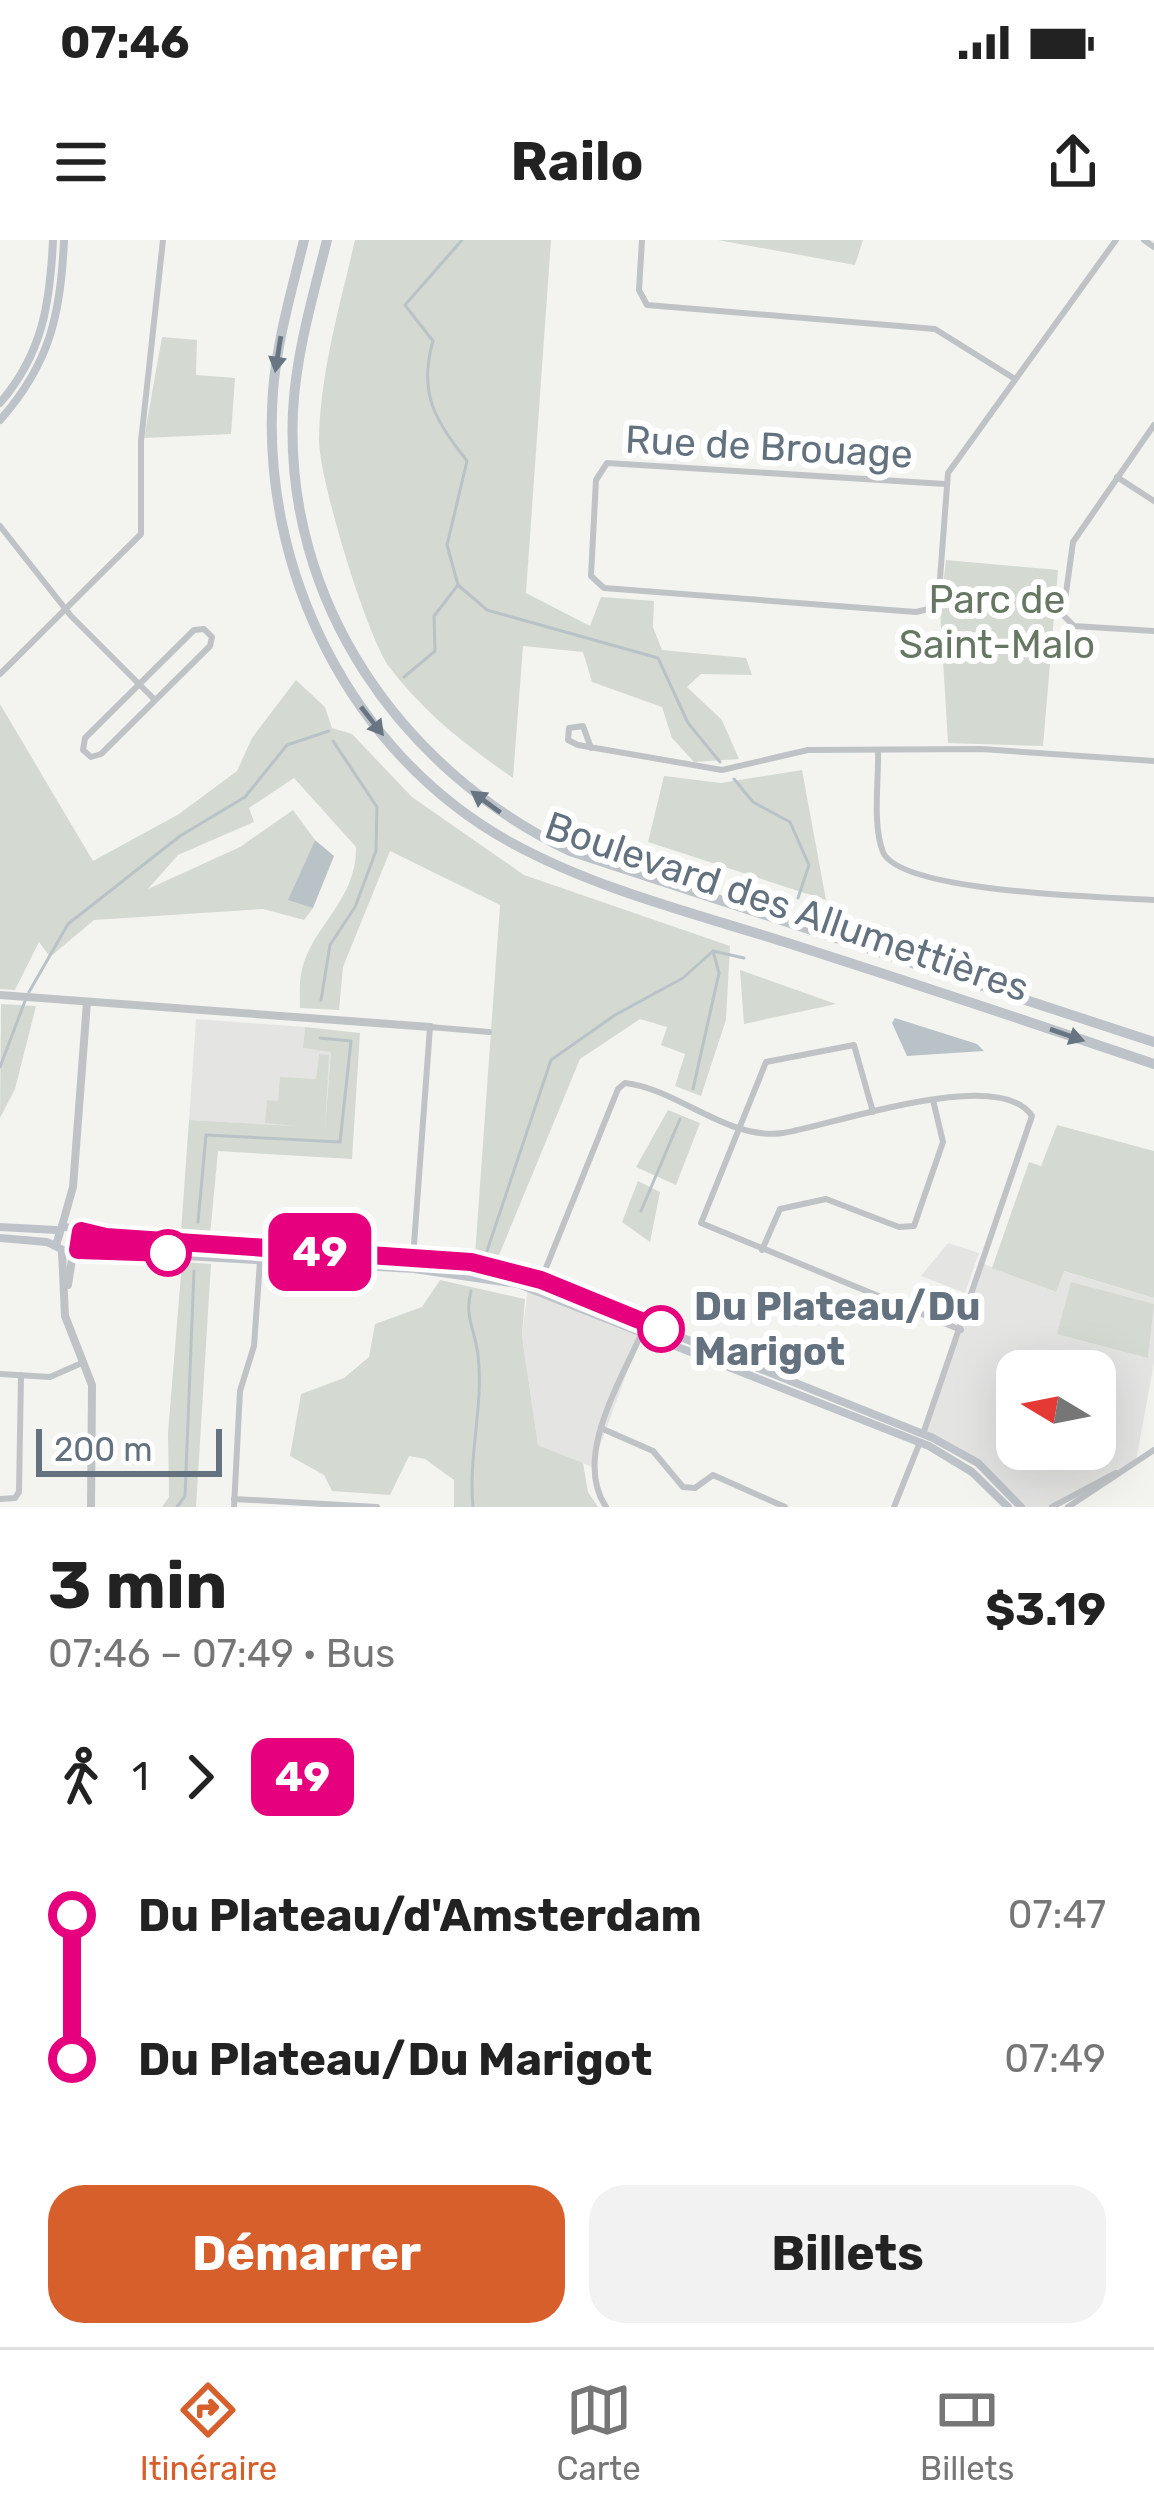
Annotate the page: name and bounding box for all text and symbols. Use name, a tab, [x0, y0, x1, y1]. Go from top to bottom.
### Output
text: 07:46	[60, 16, 190, 69]
icon: menu	[48, 129, 114, 195]
icon: share	[1040, 129, 1106, 195]
text: Railo	[510, 130, 644, 194]
one-way arrow	[268, 336, 287, 373]
street label: Rue de Brouage	[624, 416, 914, 478]
park label: Parc de Saint-Malo	[899, 577, 1095, 668]
one-way arrow	[359, 705, 384, 736]
one-way arrow	[470, 791, 502, 815]
street label: Boulevard des Allumettières	[539, 802, 1035, 1012]
one-way arrow	[1049, 1026, 1086, 1045]
line badge: 49	[266, 1213, 374, 1291]
text: 49	[292, 1227, 348, 1277]
unlabelled marker	[146, 1231, 190, 1275]
place label: Du Plateau/Du Marigot	[694, 1284, 980, 1375]
marker: Du Plateau/Du Marigot	[639, 1307, 683, 1351]
north arrow	[996, 1350, 1116, 1470]
map controls	[996, 1350, 1116, 1470]
scale bar	[36, 1423, 222, 1476]
text: 200 m	[54, 1430, 153, 1469]
text: 3 min	[48, 1546, 227, 1625]
text: $3.19	[985, 1583, 1106, 1636]
text: 07:46 – 07:49 · Bus	[48, 1631, 395, 1677]
icon: walk	[48, 1744, 114, 1810]
icon: forward	[167, 1744, 233, 1810]
text: 49	[275, 1752, 330, 1802]
text: 1	[132, 1754, 149, 1800]
text: Du Plateau/d'Amsterdam	[138, 1889, 702, 1942]
text: 07:47	[1008, 1892, 1106, 1938]
text: Du Plateau/Du Marigot	[138, 2033, 652, 2086]
text: 07:49	[1004, 2036, 1106, 2082]
button: Démarrer	[48, 2185, 565, 2323]
button: Billets	[589, 2185, 1106, 2323]
tab: Itinéraire	[140, 2377, 277, 2488]
tab: Carte	[557, 2377, 641, 2488]
tab: Billets	[920, 2377, 1014, 2488]

